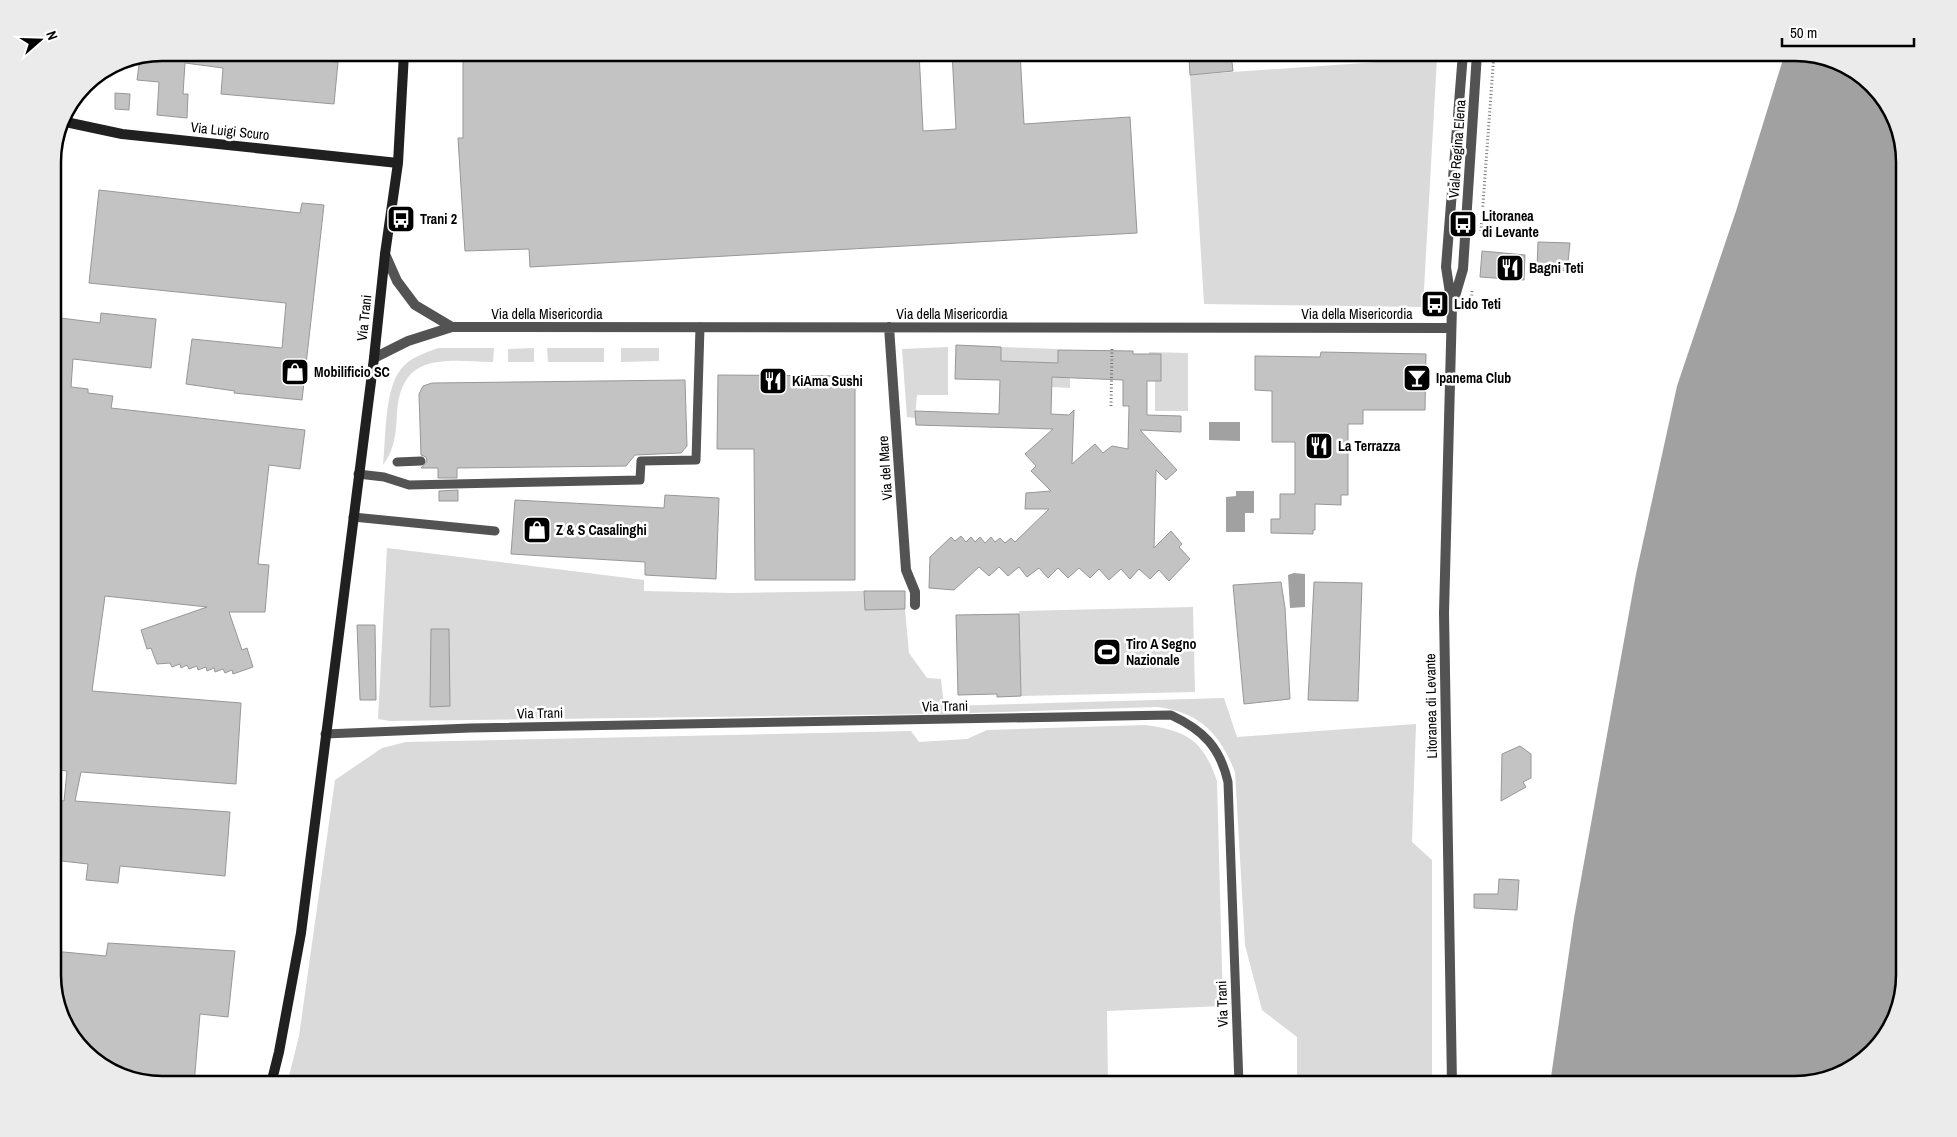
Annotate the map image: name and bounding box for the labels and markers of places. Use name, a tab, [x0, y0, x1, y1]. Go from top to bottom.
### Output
bus stop icon: Trani 2	[386, 204, 416, 234]
place label: Litoranea di Levante	[1482, 207, 1539, 241]
bus stop icon: Litoranea di Levante	[1448, 209, 1478, 239]
place label: Trani 2	[420, 210, 457, 228]
restaurant icon: Bagni Teti	[1495, 253, 1525, 283]
place label: Bagni Teti	[1529, 259, 1584, 277]
bus stop icon: Lido Teti	[1420, 289, 1450, 319]
place label: Lido Teti	[1454, 295, 1501, 313]
shop icon: Mobilificio SC	[280, 357, 310, 387]
place label: Mobilificio SC	[314, 363, 390, 381]
bar icon: Ipanema Club	[1402, 363, 1432, 393]
restaurant icon: KiAma Sushi	[758, 366, 788, 396]
place label: Ipanema Club	[1436, 369, 1511, 387]
place label: KiAma Sushi	[792, 372, 863, 390]
restaurant icon: La Terrazza	[1304, 431, 1334, 461]
place label: La Terrazza	[1338, 437, 1401, 455]
shop icon: Z & S Casalinghi	[522, 515, 552, 545]
place label: Z & S Casalinghi	[556, 521, 647, 539]
place label: Tiro A Segno Nazionale	[1126, 635, 1196, 669]
sports icon: Tiro A Segno Nazionale	[1092, 637, 1122, 667]

